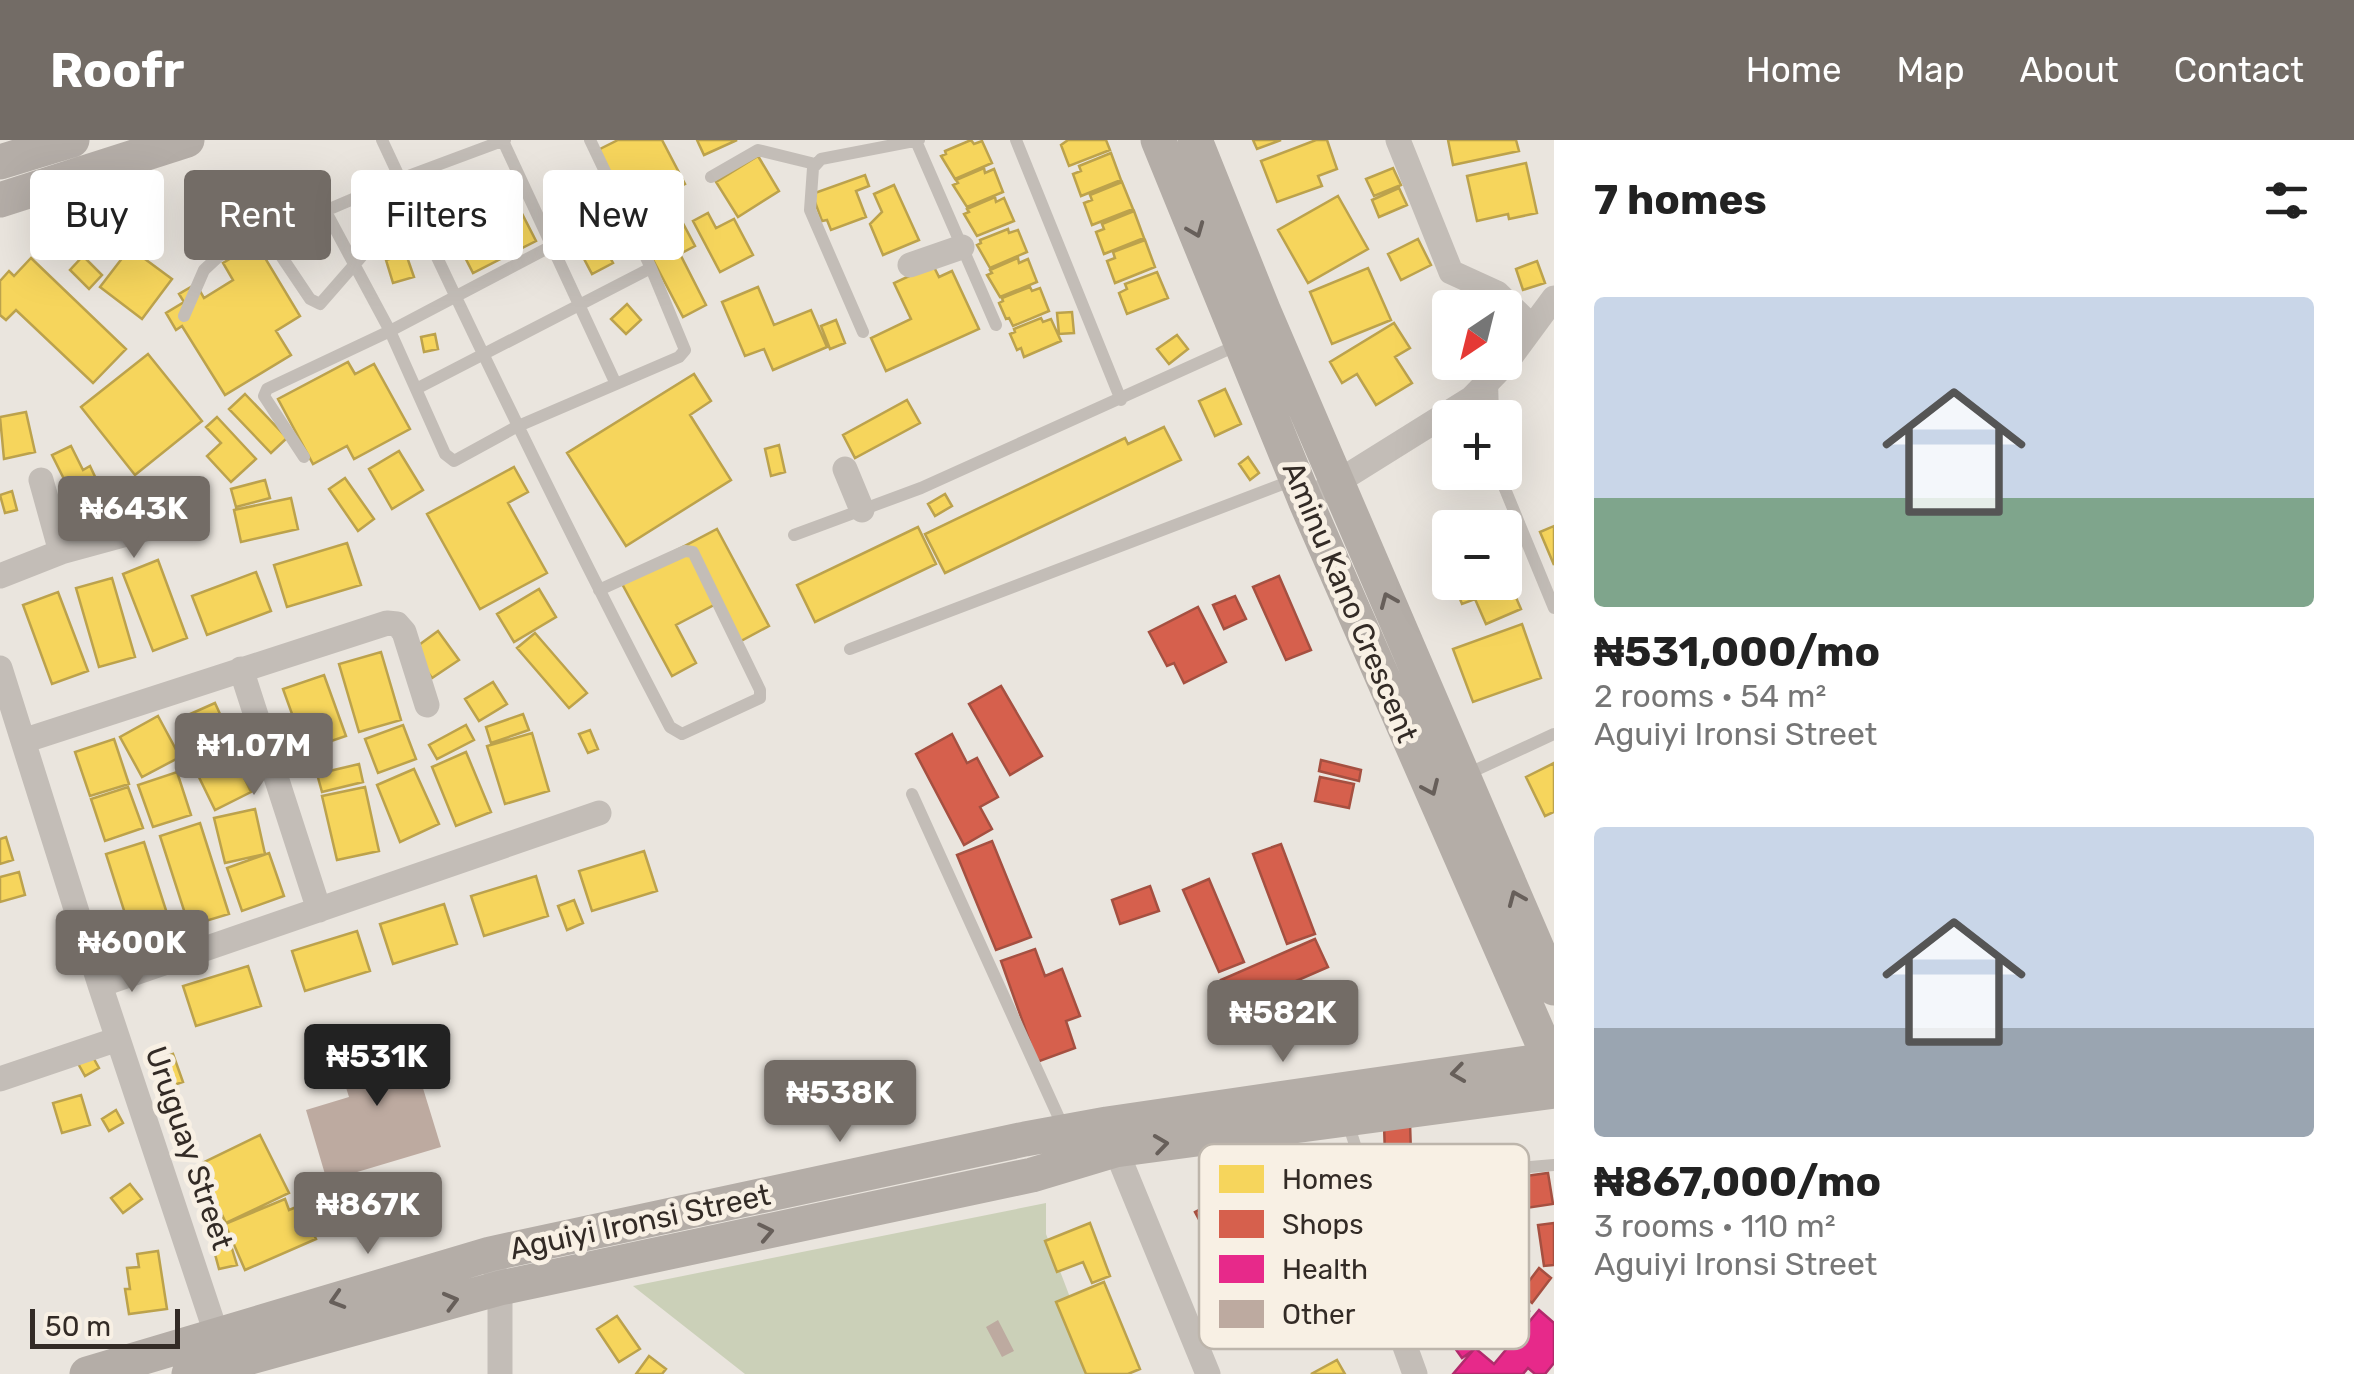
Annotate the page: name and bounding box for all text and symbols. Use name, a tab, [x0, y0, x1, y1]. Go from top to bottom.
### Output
text: Roofr	[50, 42, 184, 99]
text: Home	[1746, 49, 1842, 91]
text: Map	[1897, 49, 1965, 91]
text: About	[2020, 49, 2119, 91]
text: Contact	[2174, 49, 2304, 91]
chip: Buy	[30, 170, 164, 260]
chip: Rent	[184, 170, 331, 260]
chip: Filters	[351, 170, 523, 260]
chip: New	[543, 170, 684, 260]
icon: filters	[2259, 173, 2314, 228]
text: 7 homes	[1594, 175, 1767, 225]
one-way arrow	[1184, 220, 1204, 238]
north arrow	[1432, 290, 1522, 380]
map controls	[1432, 290, 1522, 600]
icon: home	[1864, 362, 2044, 542]
button: +	[1432, 400, 1522, 490]
street label: Aminu Kano Crescent	[1275, 456, 1425, 748]
pin: ₦643K	[64, 476, 204, 561]
text: ₦643K	[80, 489, 188, 527]
button: −	[1432, 510, 1522, 600]
one-way arrow	[1380, 592, 1400, 610]
text: ₦531,000/mo	[1594, 627, 1880, 677]
text: 2 rooms · 54 m²	[1594, 677, 1826, 715]
pin: ₦1.07M	[173, 713, 335, 798]
text: Aguiyi Ironsi Street	[1594, 715, 1877, 753]
text: ₦1.07M	[197, 726, 311, 764]
one-way arrow	[1419, 778, 1439, 796]
one-way arrow	[1508, 891, 1528, 909]
icon: home	[1864, 892, 2044, 1072]
pin: ₦600K	[62, 910, 202, 995]
text: ₦600K	[78, 923, 186, 961]
pin: ₦582K	[1213, 980, 1353, 1065]
text: ₦582K	[1229, 993, 1337, 1031]
pin: ₦531K	[307, 1024, 447, 1109]
text: ₦531K	[326, 1037, 428, 1075]
street label: Uruguay Street	[137, 1042, 241, 1255]
pin: ₦538K	[770, 1060, 910, 1145]
one-way arrow	[1449, 1062, 1466, 1083]
text: ₦538K	[786, 1073, 894, 1111]
one-way arrow	[1152, 1135, 1169, 1156]
legend	[1199, 1144, 1529, 1349]
text: ₦867,000/mo	[1594, 1157, 1881, 1207]
text: Homes	[1282, 1163, 1373, 1196]
pin: ₦867K	[298, 1172, 438, 1257]
street label: Aguiyi Ironsi Street	[506, 1177, 774, 1267]
text: ₦867K	[316, 1185, 420, 1223]
text: 3 rooms · 110 m²	[1594, 1207, 1836, 1245]
text: Shops	[1282, 1208, 1364, 1241]
one-way arrow	[757, 1222, 774, 1243]
text: Aguiyi Ironsi Street	[1594, 1245, 1877, 1283]
text: Health	[1282, 1253, 1368, 1286]
one-way arrow	[330, 1288, 347, 1309]
one-way arrow	[442, 1292, 459, 1313]
text: Other	[1282, 1298, 1356, 1331]
scale bar	[30, 1304, 180, 1348]
text: 50 m	[45, 1310, 111, 1343]

